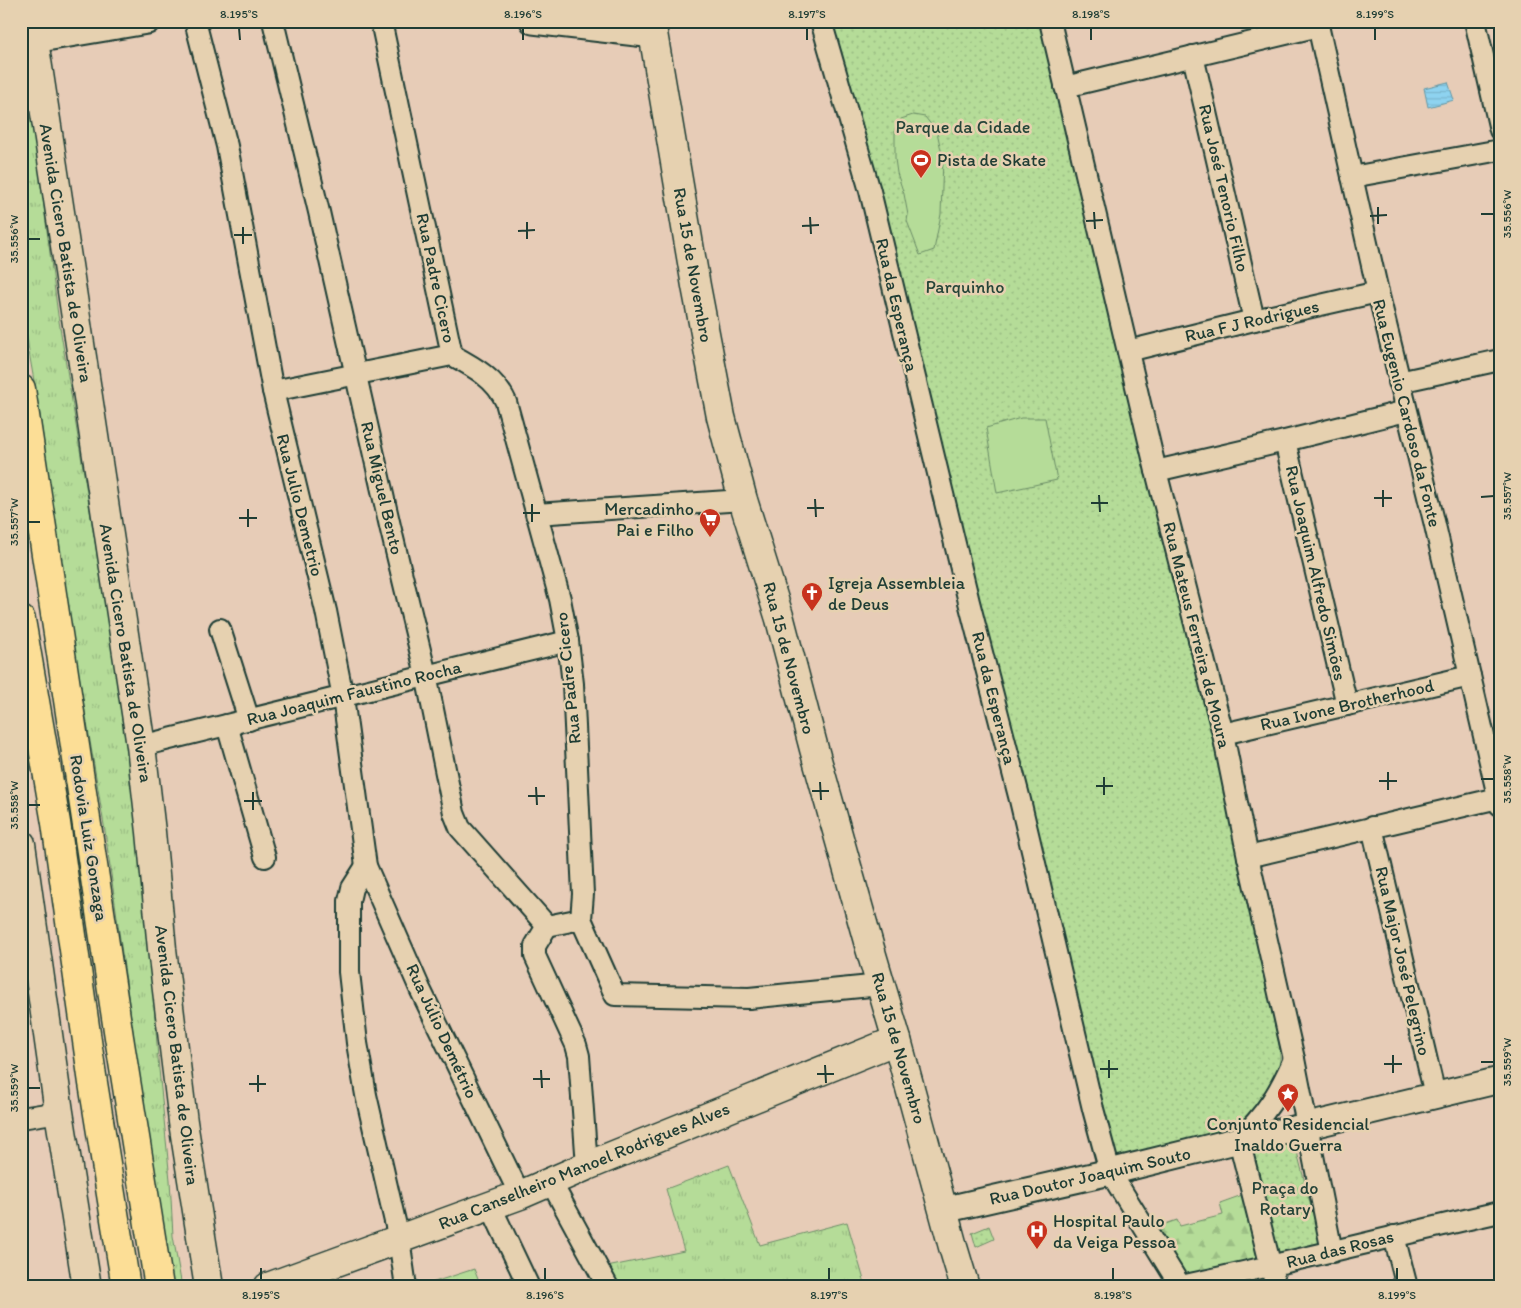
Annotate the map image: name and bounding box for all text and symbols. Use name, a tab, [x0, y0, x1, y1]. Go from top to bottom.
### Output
text: 8.195°S	[220, 7, 258, 21]
text: 8.196°S	[504, 7, 542, 21]
text: 8.197°S	[788, 7, 826, 21]
text: 8.198°S	[1072, 7, 1110, 21]
text: 8.199°S	[1356, 7, 1394, 21]
street label: Rua José Tenorio Filho	[1194, 102, 1254, 274]
park label: Parque da Cidade	[896, 116, 1030, 138]
street label: Avenida Cicero Batista de Oliveira	[35, 122, 97, 384]
sports icon: Pista de Skate	[909, 148, 933, 179]
place label: Pista de Skate	[937, 149, 1046, 171]
street label: Rua 15 de Novembro	[669, 186, 717, 344]
text: 35.556°W	[1500, 190, 1514, 238]
street label: Rua Padre Cicero	[411, 211, 461, 345]
text: 35.556°W	[7, 215, 21, 263]
street label: Rua da Esperança	[871, 236, 923, 375]
park label: Parquinho	[926, 276, 1004, 298]
street label: Rua F J Rodrigues	[1183, 295, 1321, 347]
street label: Rua Eugenio Cardoso da Fonte	[1368, 297, 1446, 529]
street label: Rua Miguel Bento	[356, 419, 408, 557]
street label: Rua Julio Demetrio	[272, 431, 328, 579]
street label: Rua Joaquim Alfredo Simões	[1281, 463, 1351, 683]
text: 35.557°W	[1500, 472, 1514, 520]
text: 35.557°W	[7, 498, 21, 546]
place label: Mercadinho Pai e Filho	[604, 498, 694, 541]
supermarket icon: Mercadinho Pai e Filho	[698, 507, 722, 538]
street label: Rua Mateus Ferreira de Moura	[1158, 519, 1236, 751]
street label: Avenida Cicero Batista de Oliveira	[95, 522, 157, 784]
place label: Igreja Assembleia de Deus	[828, 572, 966, 615]
street label: Rua 15 de Novembro	[758, 579, 820, 737]
church icon: Igreja Assembleia de Deus	[800, 581, 824, 612]
street label: Rua Padre Cicero	[550, 611, 586, 745]
street label: Rua da Esperança	[967, 629, 1021, 768]
street label: Rua Joaquim Faustino Rocha	[244, 656, 464, 730]
street label: Rua Ivone Brotherhood	[1258, 674, 1436, 736]
street label: Rodovia Luiz Gonzaga	[65, 753, 113, 923]
text: 35.558°W	[1500, 755, 1514, 803]
text: 35.558°W	[7, 781, 21, 829]
street label: Rua Major José Pelegrino	[1371, 864, 1435, 1058]
street label: Avenida Cicero Batista de Oliveira	[150, 924, 204, 1187]
street label: Rua Júlio Demétrio	[401, 960, 483, 1102]
street label: Rua 15 de Novembro	[867, 970, 931, 1126]
text: 35.559°W	[1500, 1038, 1514, 1086]
text: 35.559°W	[7, 1064, 21, 1112]
place icon: Conjunto Residencial Inaldo Guerra	[1276, 1082, 1300, 1113]
street label: Rua Canselheiro Manoel Rodrigues Alves	[435, 1097, 733, 1235]
place label: Conjunto Residencial Inaldo Guerra	[1207, 1113, 1369, 1156]
street label: Rua Doutor Joaquim Souto	[987, 1142, 1193, 1210]
park label: Praça do Rotary	[1252, 1177, 1318, 1220]
place label: Hospital Paulo da Veiga Pessoa	[1053, 1210, 1177, 1253]
hospital icon: Hospital Paulo da Veiga Pessoa	[1025, 1219, 1049, 1250]
street label: Rua das Rosas	[1284, 1225, 1396, 1273]
text: 8.195°S	[242, 1288, 280, 1302]
text: 8.196°S	[526, 1288, 564, 1302]
text: 8.197°S	[810, 1288, 848, 1302]
text: 8.198°S	[1094, 1288, 1132, 1302]
text: 8.199°S	[1378, 1288, 1416, 1302]

